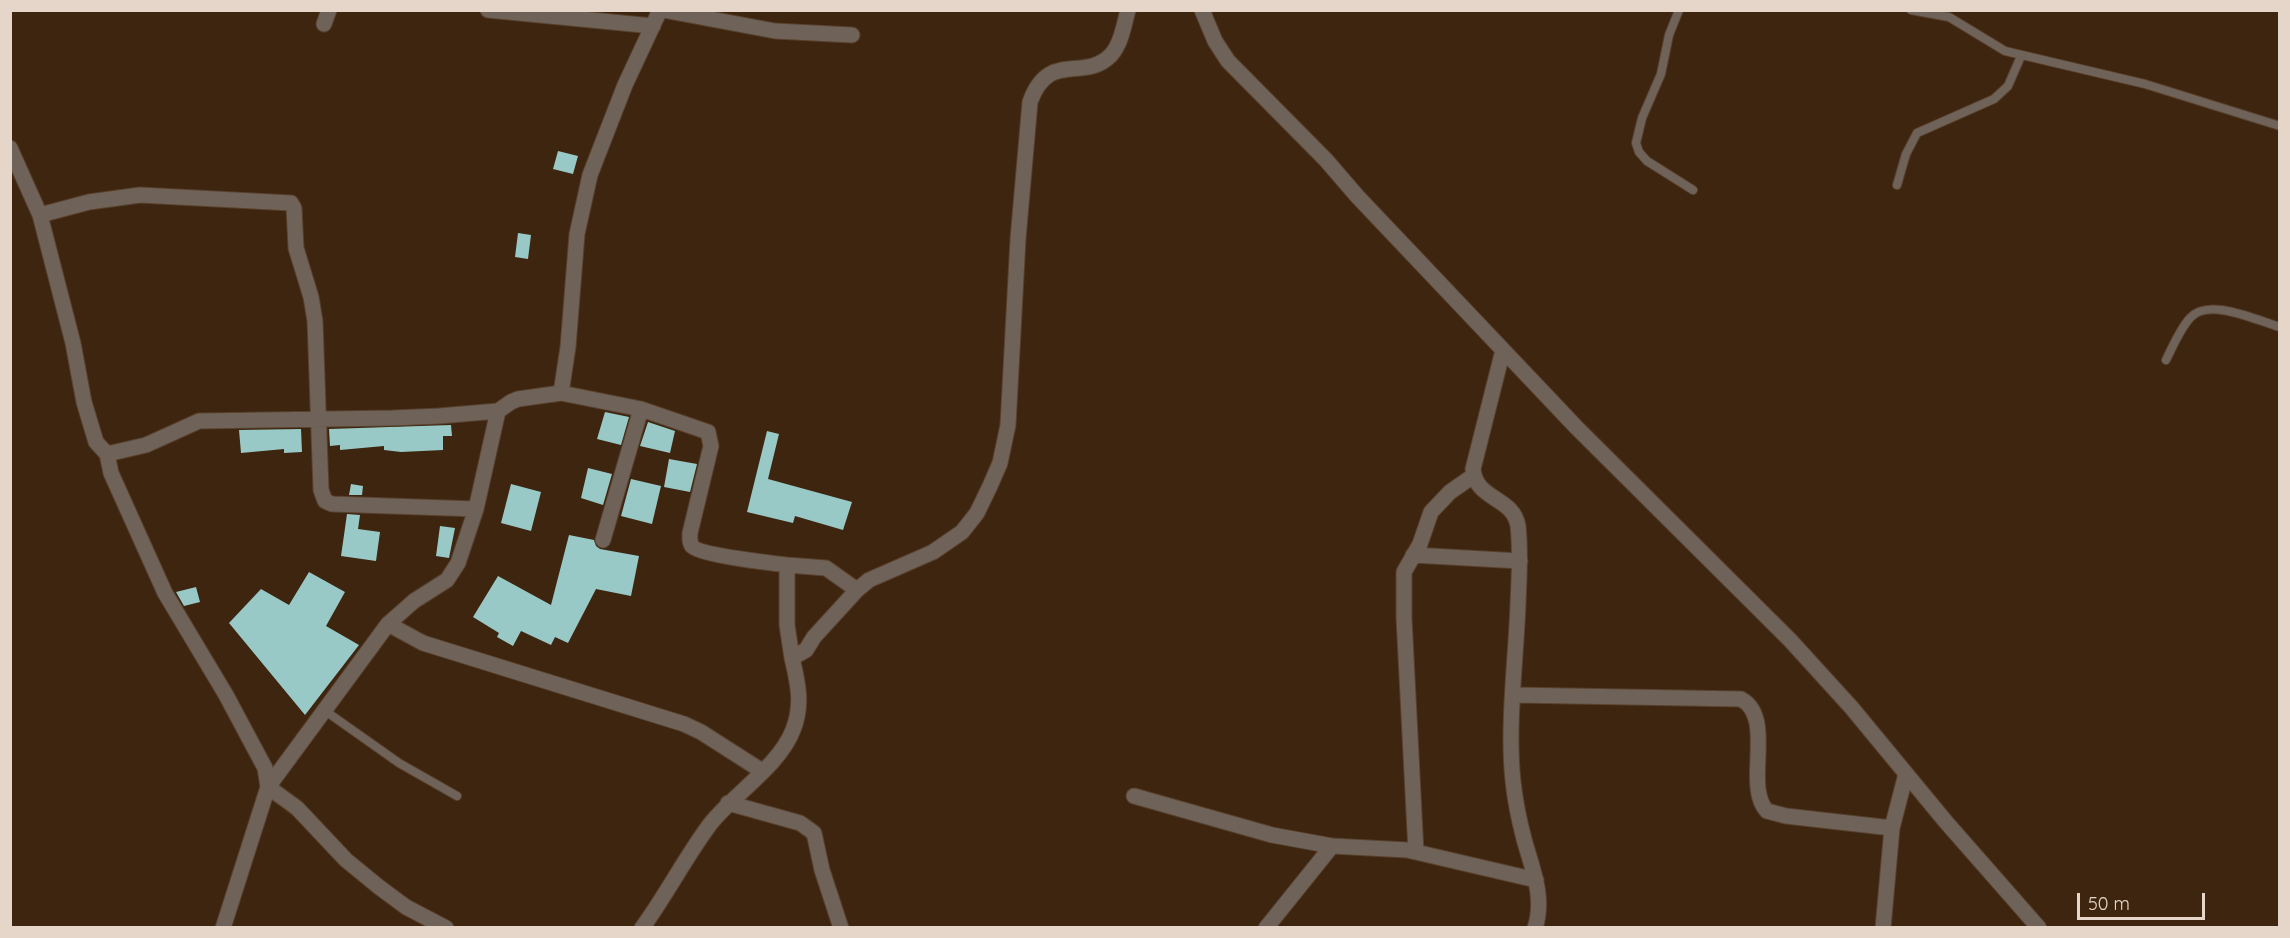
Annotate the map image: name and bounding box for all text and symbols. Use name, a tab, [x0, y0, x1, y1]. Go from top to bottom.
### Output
scale bar	[2080, 881, 2208, 919]
text: 50 m	[2088, 892, 2130, 915]

